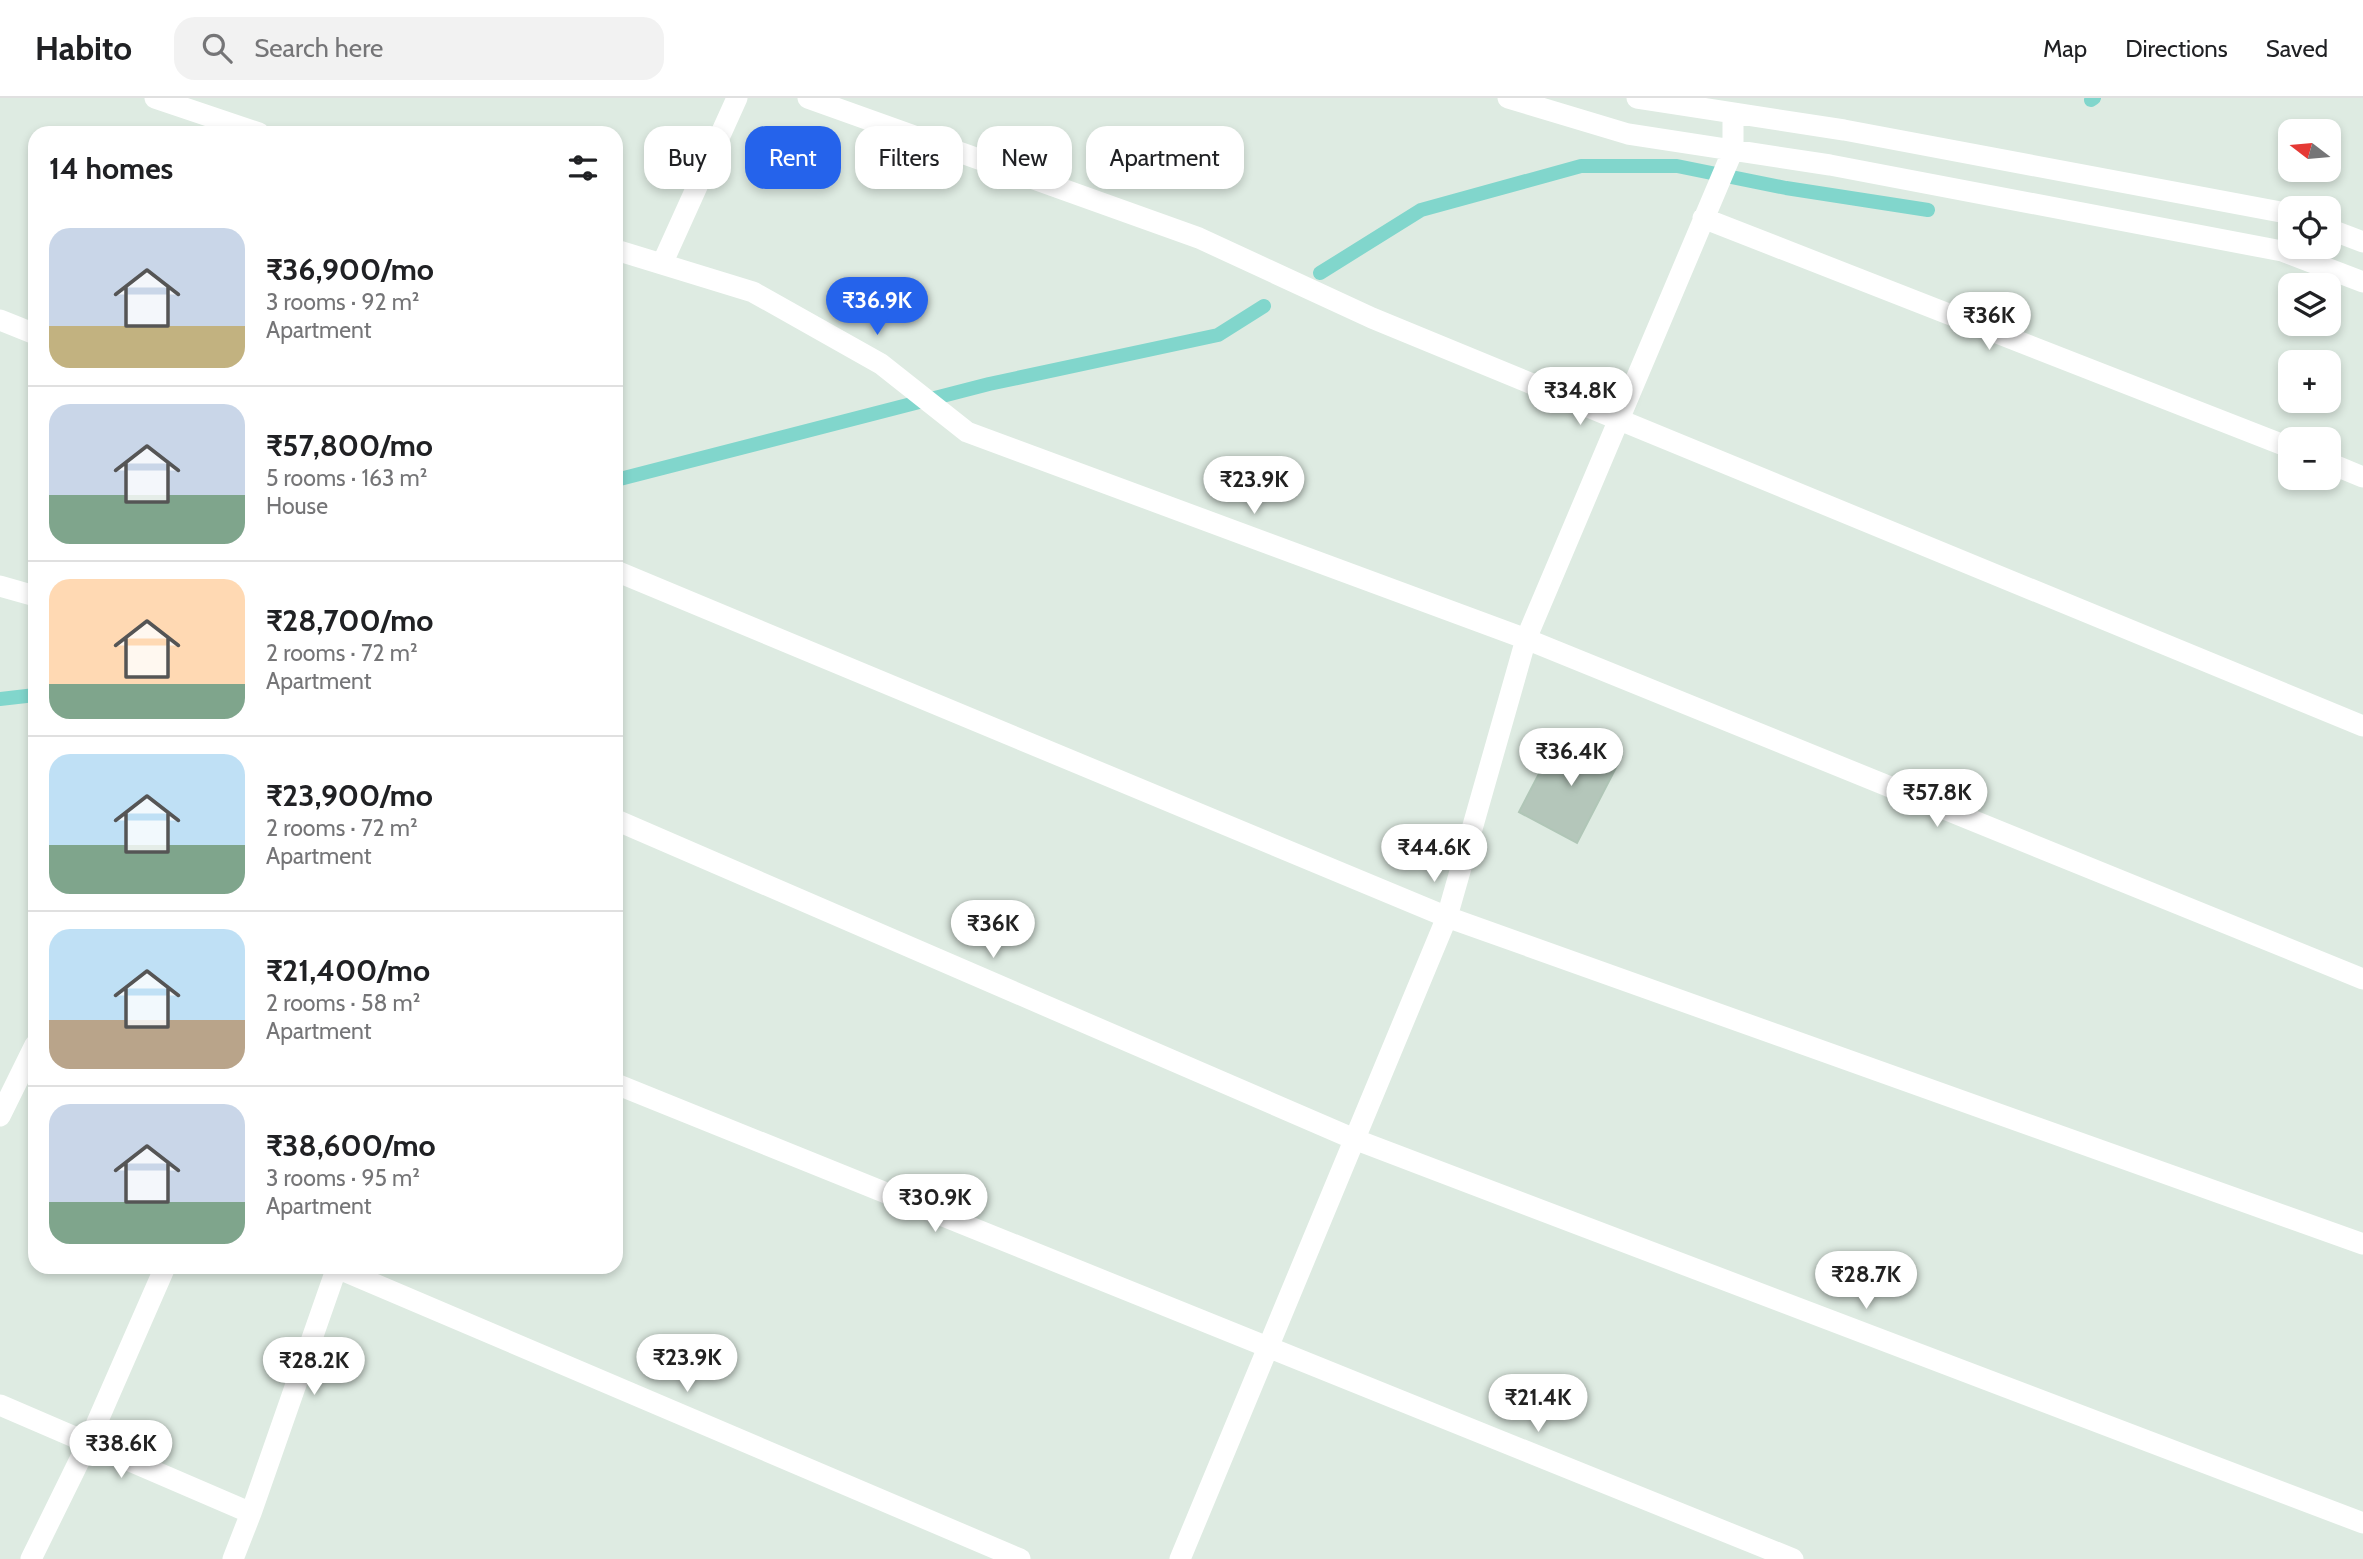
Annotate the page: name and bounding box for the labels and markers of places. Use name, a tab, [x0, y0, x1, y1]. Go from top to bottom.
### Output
pin: ₹36.9K	[820, 278, 934, 337]
pin: ₹36K	[1948, 292, 2030, 352]
pin: ₹34.8K	[1523, 368, 1637, 427]
pin: ₹23.9K	[1197, 456, 1311, 516]
pin: ₹36.4K	[1514, 728, 1628, 788]
pin: ₹57.8K	[1880, 770, 1994, 829]
pin: ₹44.6K	[1377, 824, 1491, 884]
pin: ₹36K	[952, 900, 1034, 960]
pin: ₹30.9K	[878, 1174, 992, 1234]
pin: ₹28.7K	[1809, 1252, 1923, 1311]
pin: ₹23.9K	[630, 1334, 744, 1394]
pin: ₹28.2K	[257, 1338, 371, 1397]
pin: ₹21.4K	[1481, 1374, 1595, 1434]
pin: ₹38.6K	[64, 1420, 178, 1480]

